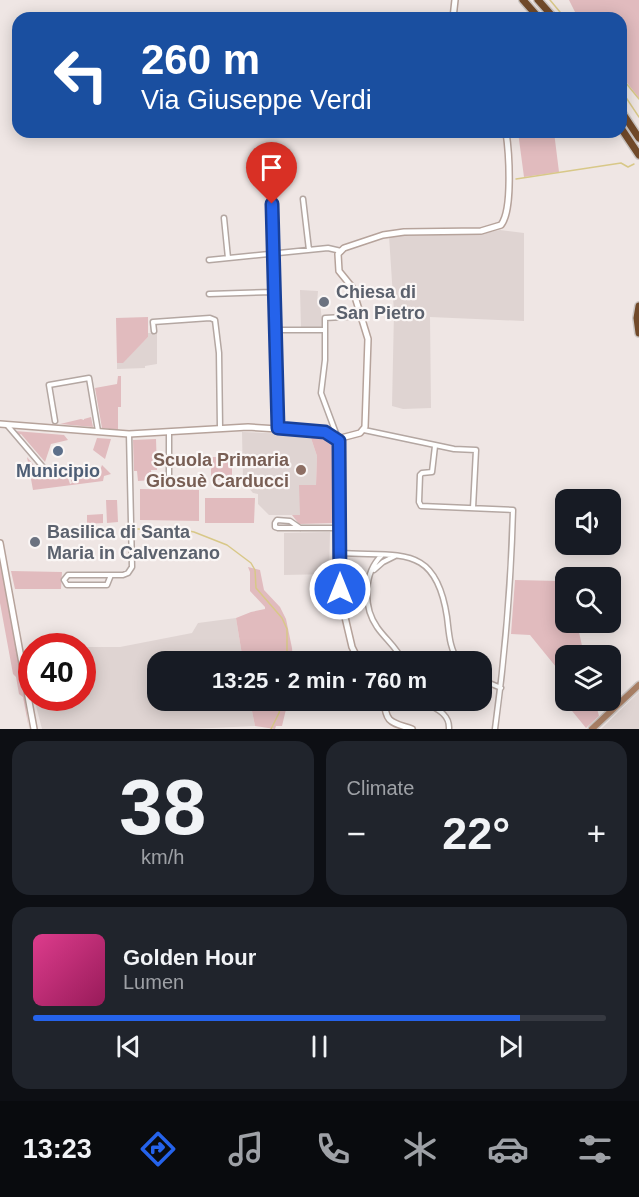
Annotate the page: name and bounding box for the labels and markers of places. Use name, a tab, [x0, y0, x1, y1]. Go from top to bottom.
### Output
pin	[246, 142, 297, 204]
place label: Chiesa di San Pietro	[336, 282, 425, 323]
marker: Chiesa di San Pietro	[317, 295, 331, 309]
marker: Municipio	[51, 444, 65, 458]
place label: Scuola Primaria Giosuè Carducci	[146, 450, 290, 491]
place label: Municipio	[16, 461, 100, 481]
marker: Scuola Primaria Giosuè Carducci	[294, 463, 308, 477]
place label: Basilica di Santa Maria in Calvenzano	[47, 522, 220, 563]
marker: Basilica di Santa Maria in Calvenzano	[28, 535, 42, 549]

